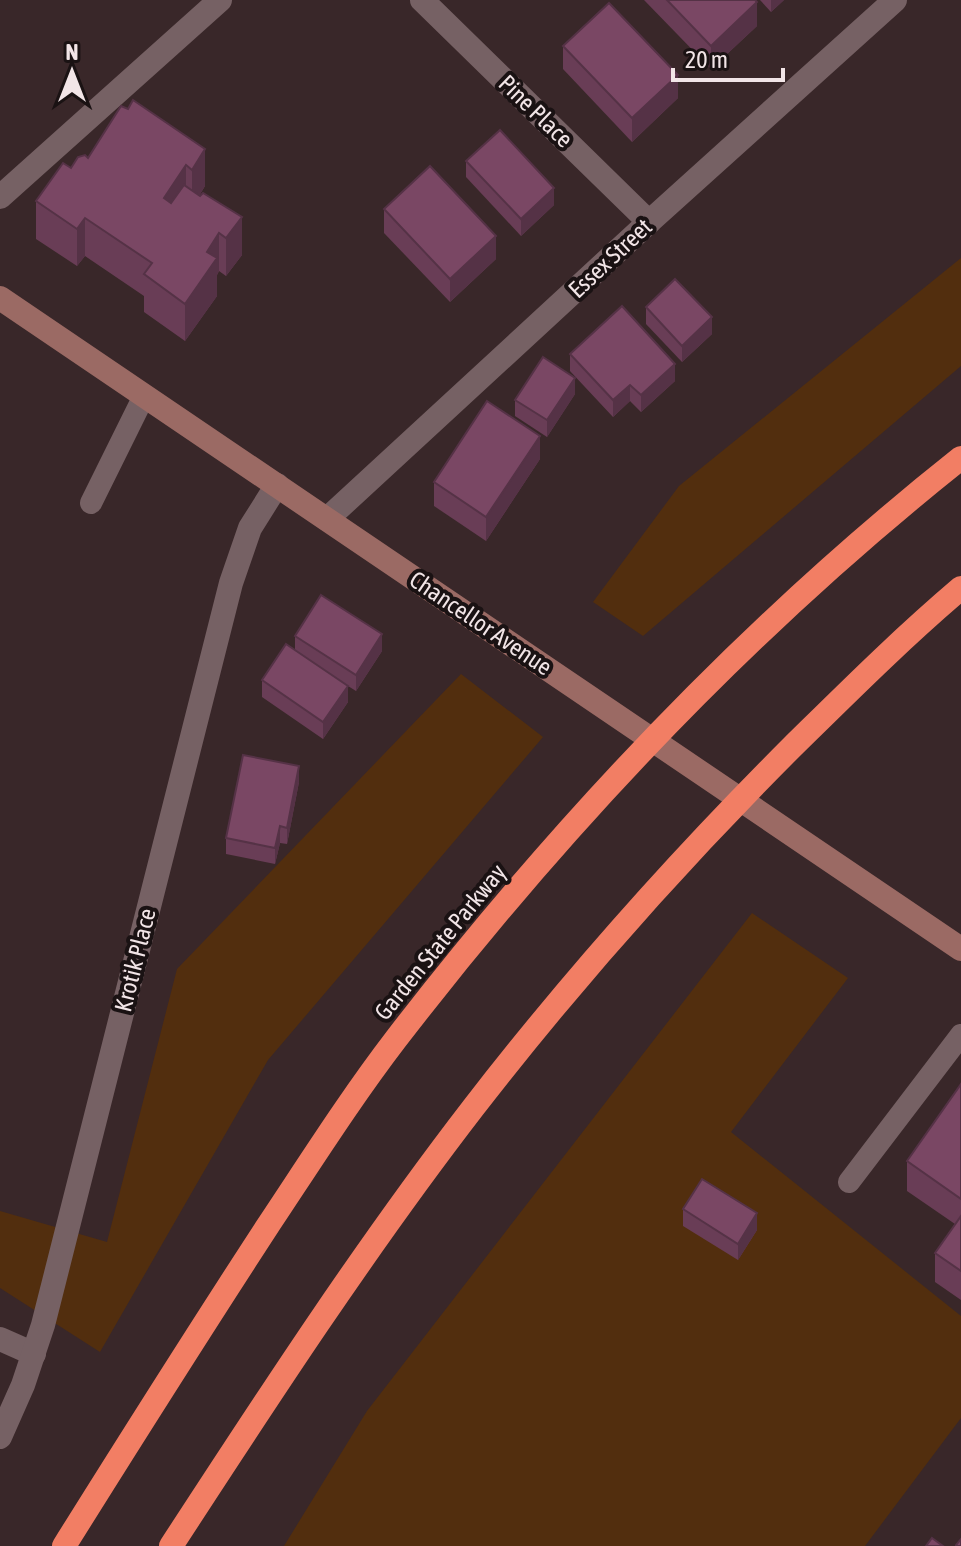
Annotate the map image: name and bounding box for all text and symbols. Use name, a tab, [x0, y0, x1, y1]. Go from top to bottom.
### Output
north arrow	[32, 32, 112, 112]
scale bar	[673, 32, 783, 82]
text: N	[66, 39, 78, 65]
text: 20 m	[685, 46, 728, 73]
street label: Pine Place	[494, 69, 578, 153]
street label: Essex Street	[563, 213, 657, 303]
street label: Chancellor Avenue	[405, 566, 557, 680]
street label: Garden State Parkway	[369, 859, 511, 1025]
street label: Krotik Place	[109, 906, 161, 1014]

